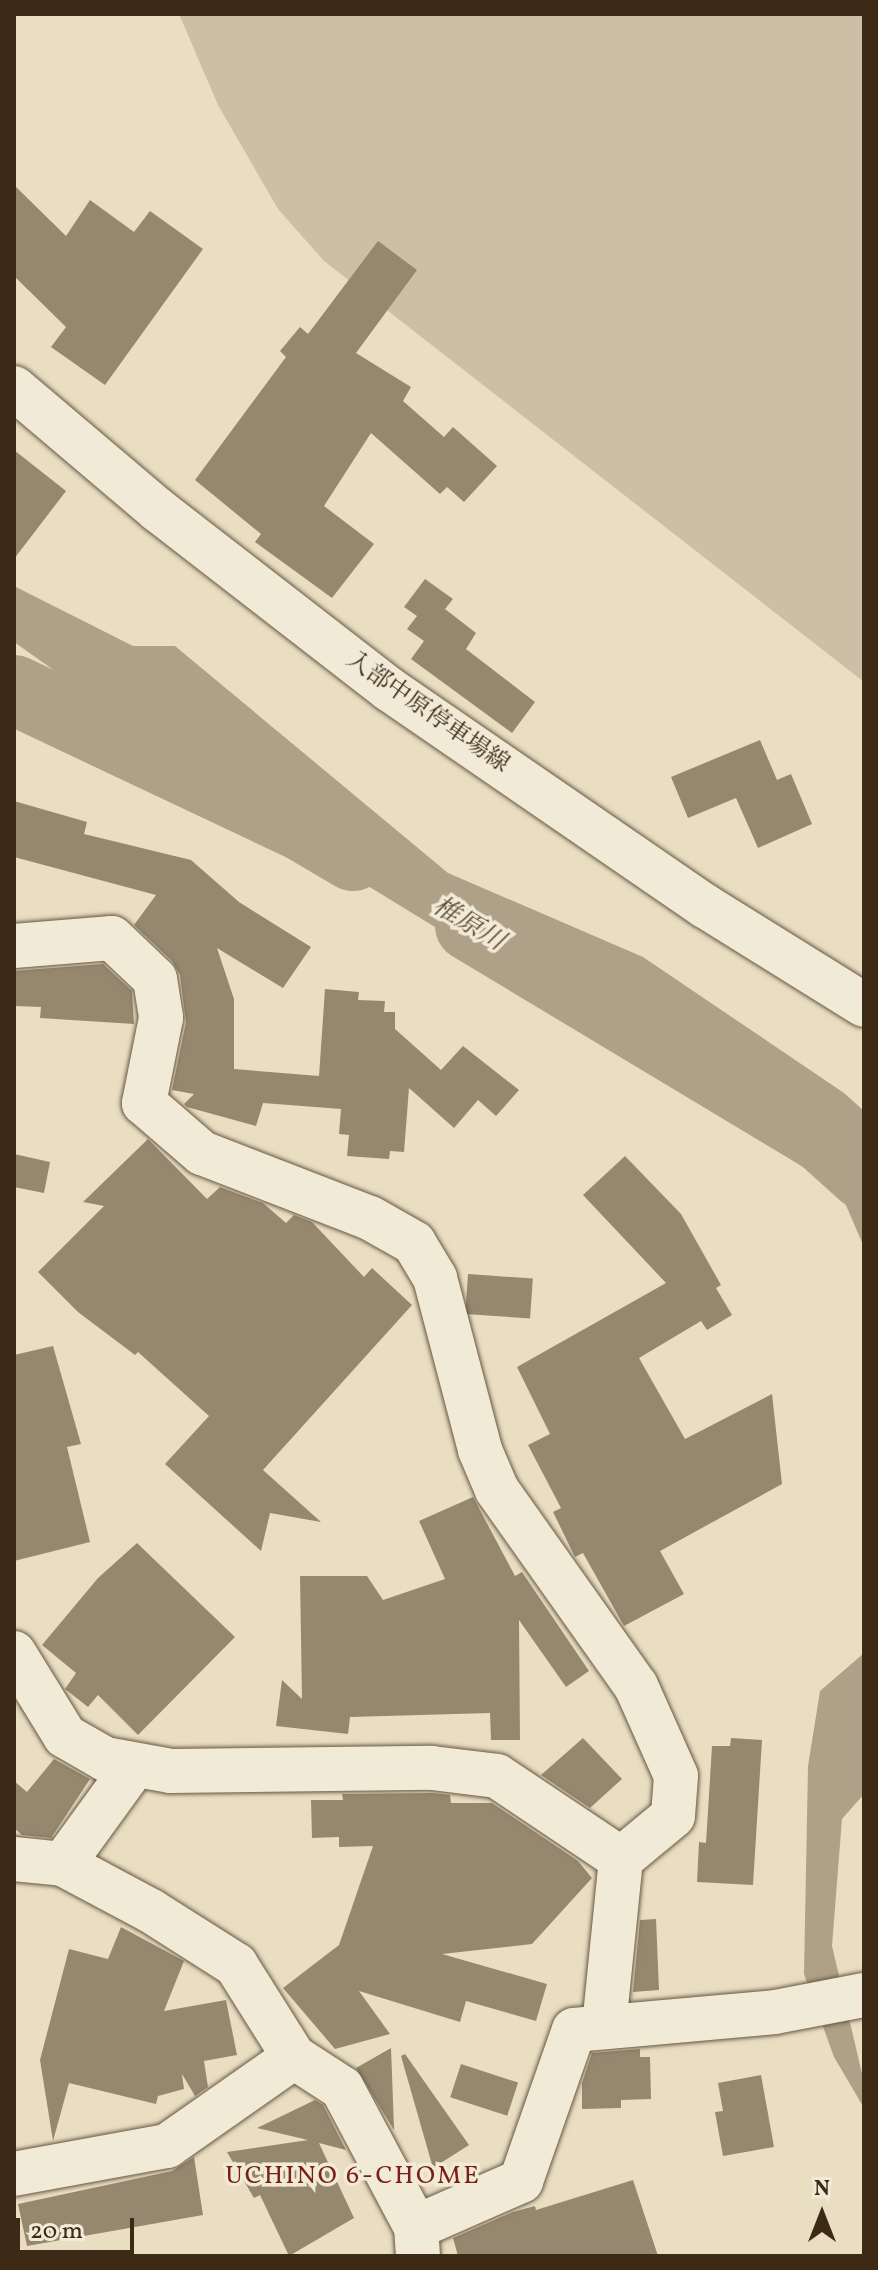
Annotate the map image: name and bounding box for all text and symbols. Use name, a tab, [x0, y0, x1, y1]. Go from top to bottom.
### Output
street label: 入部中原停車場線	[340, 646, 514, 780]
water label: 椎原川	[427, 892, 509, 958]
district label: UCHINO 6-CHOME	[225, 2161, 481, 2193]
north arrow	[782, 2174, 862, 2254]
text: N	[814, 2174, 830, 2205]
scale bar	[20, 2202, 138, 2252]
text: 20 m	[30, 2215, 83, 2249]

